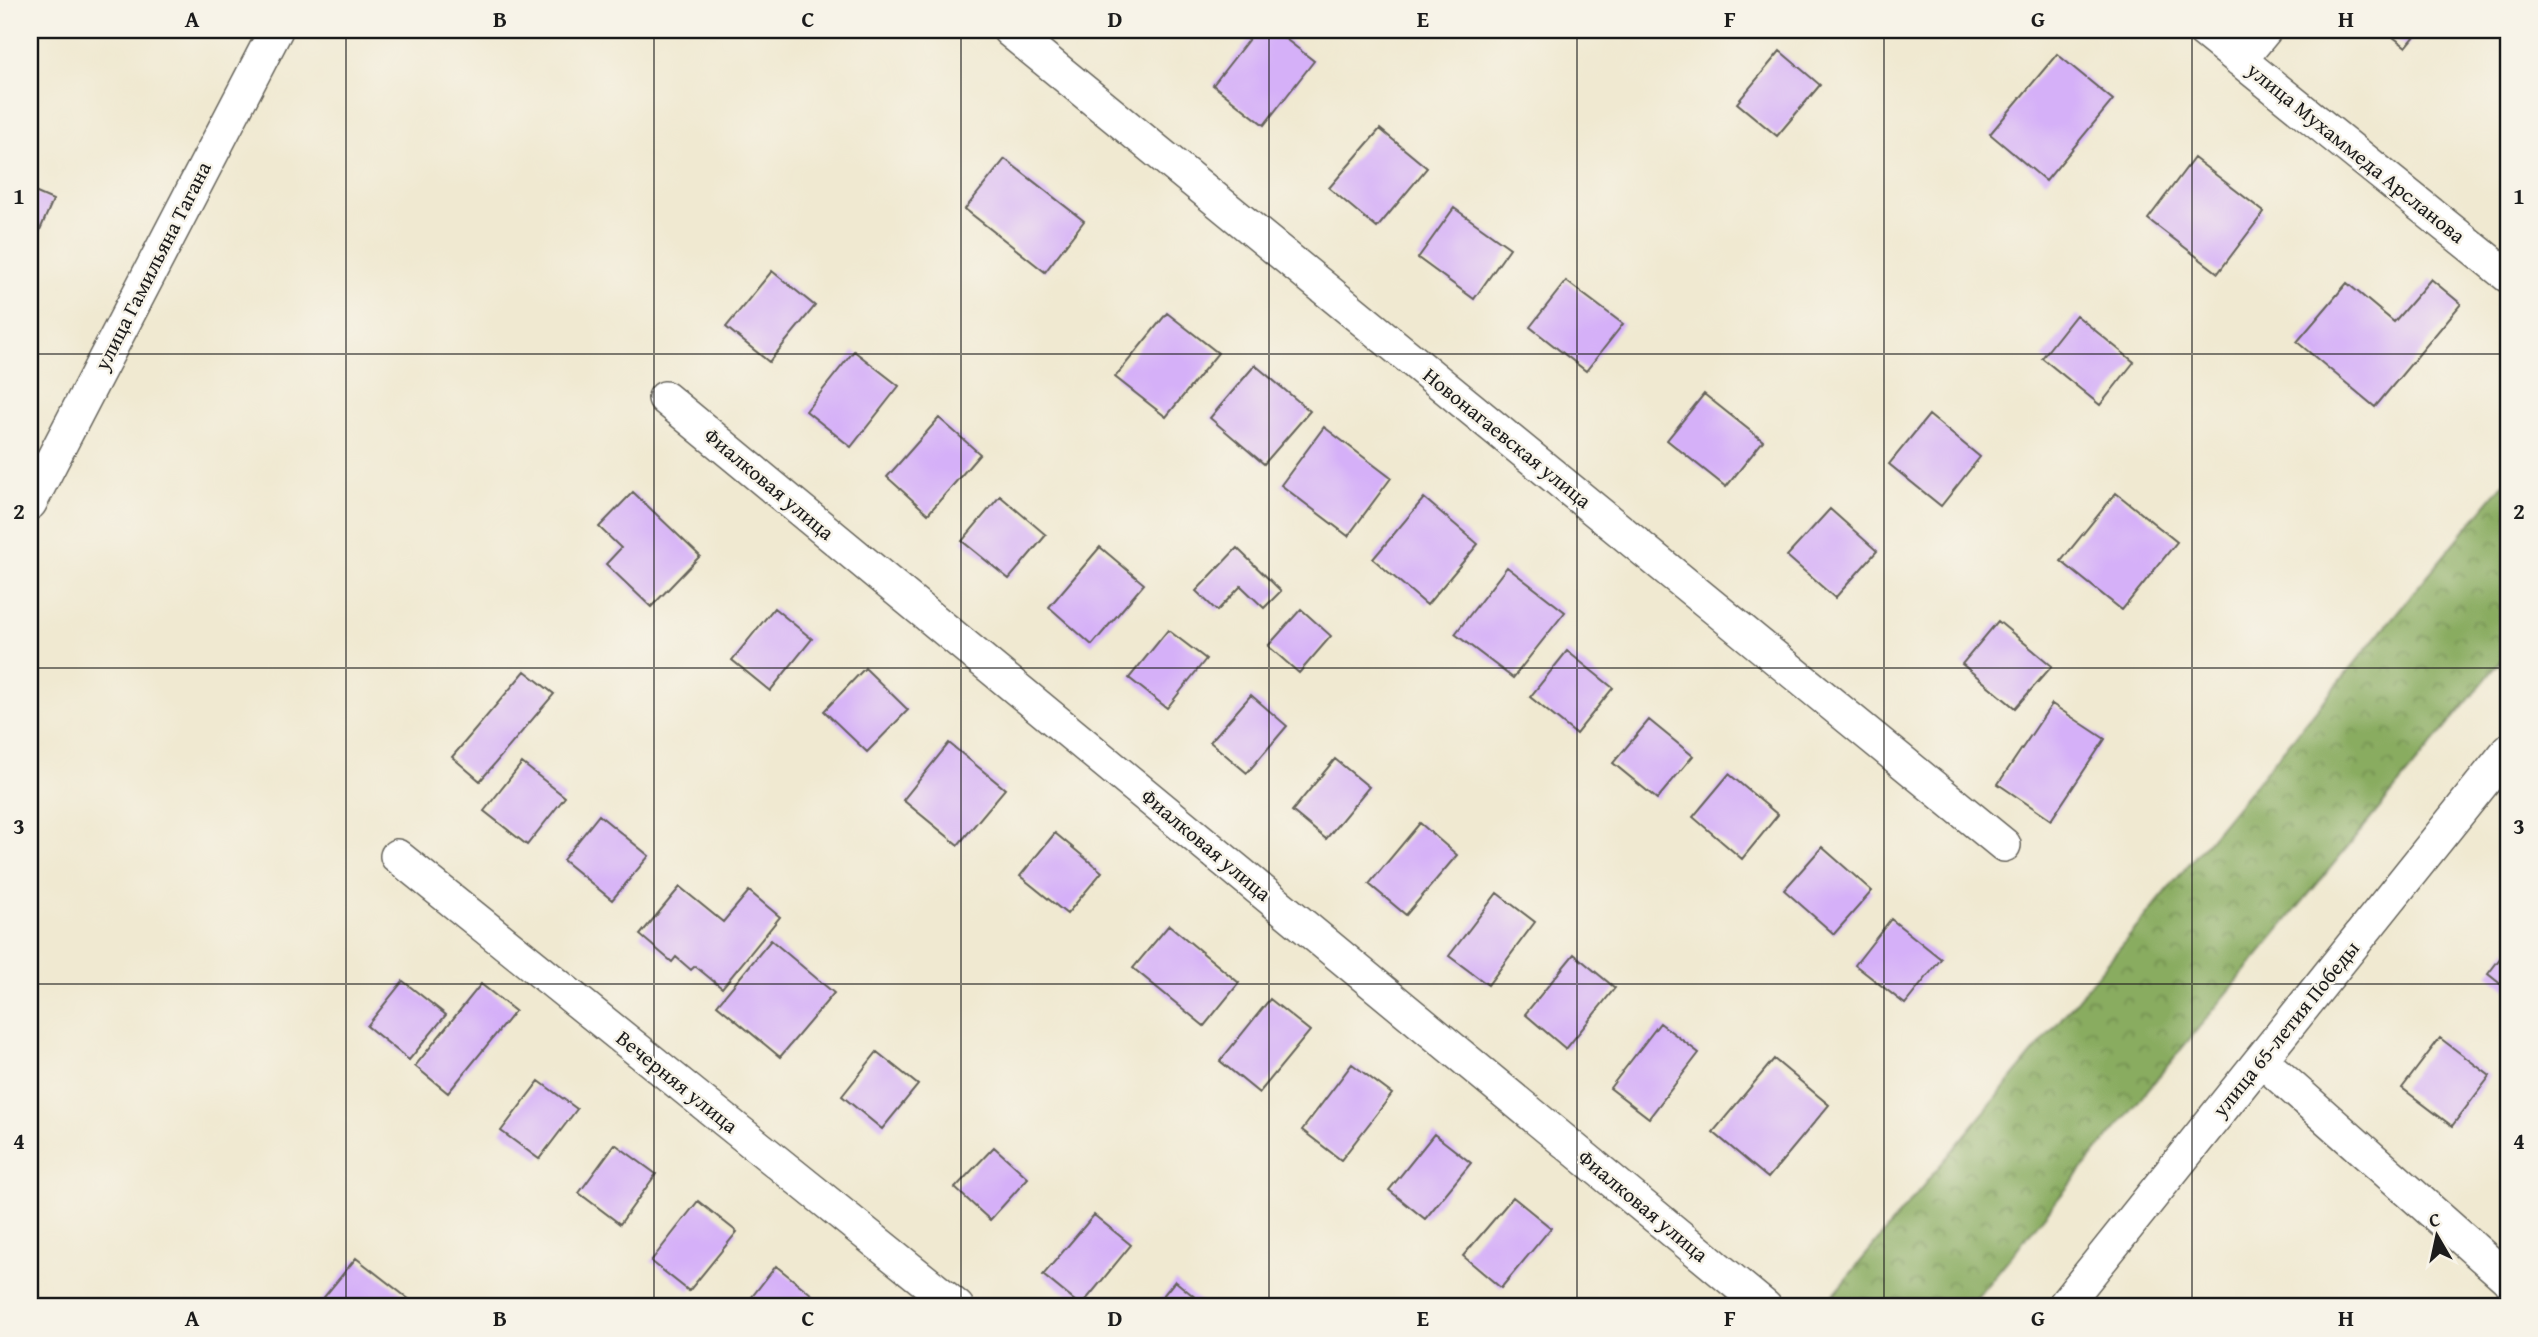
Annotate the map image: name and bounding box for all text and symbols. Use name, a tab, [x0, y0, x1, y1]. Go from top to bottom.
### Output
text: A	[185, 2, 200, 35]
text: B	[493, 2, 507, 35]
text: C	[801, 2, 815, 35]
text: D	[1108, 2, 1123, 35]
text: E	[1417, 2, 1429, 35]
text: F	[1724, 2, 1736, 35]
text: G	[2031, 2, 2045, 35]
text: H	[2338, 2, 2354, 35]
street label: улица Мухаммеда Арсланова	[2240, 54, 2472, 251]
street label: улица Гамильяна Тагана	[86, 156, 219, 376]
text: 1	[13, 179, 25, 212]
text: 1	[2513, 179, 2525, 212]
street label: Новонагаевская улица	[1416, 360, 1598, 515]
street label: Фиалковая улица	[697, 420, 841, 547]
text: 2	[13, 494, 25, 527]
text: 2	[2513, 494, 2525, 527]
street label: Фиалковая улица	[1134, 781, 1278, 908]
text: 3	[13, 809, 25, 842]
text: 3	[2513, 809, 2525, 842]
street label: улица 65-летия Победы	[2204, 934, 2367, 1124]
street label: Вечерняя улица	[610, 1023, 745, 1141]
text: 4	[13, 1124, 25, 1157]
text: 4	[2513, 1124, 2525, 1157]
street label: Фиалковая улица	[1571, 1142, 1715, 1269]
north arrow	[2402, 1200, 2472, 1270]
text: С	[2427, 1205, 2442, 1234]
text: A	[185, 1301, 200, 1334]
text: B	[493, 1301, 507, 1334]
text: C	[801, 1301, 815, 1334]
text: D	[1108, 1301, 1123, 1334]
text: E	[1417, 1301, 1429, 1334]
text: F	[1724, 1301, 1736, 1334]
text: G	[2031, 1301, 2045, 1334]
text: H	[2338, 1301, 2354, 1334]

